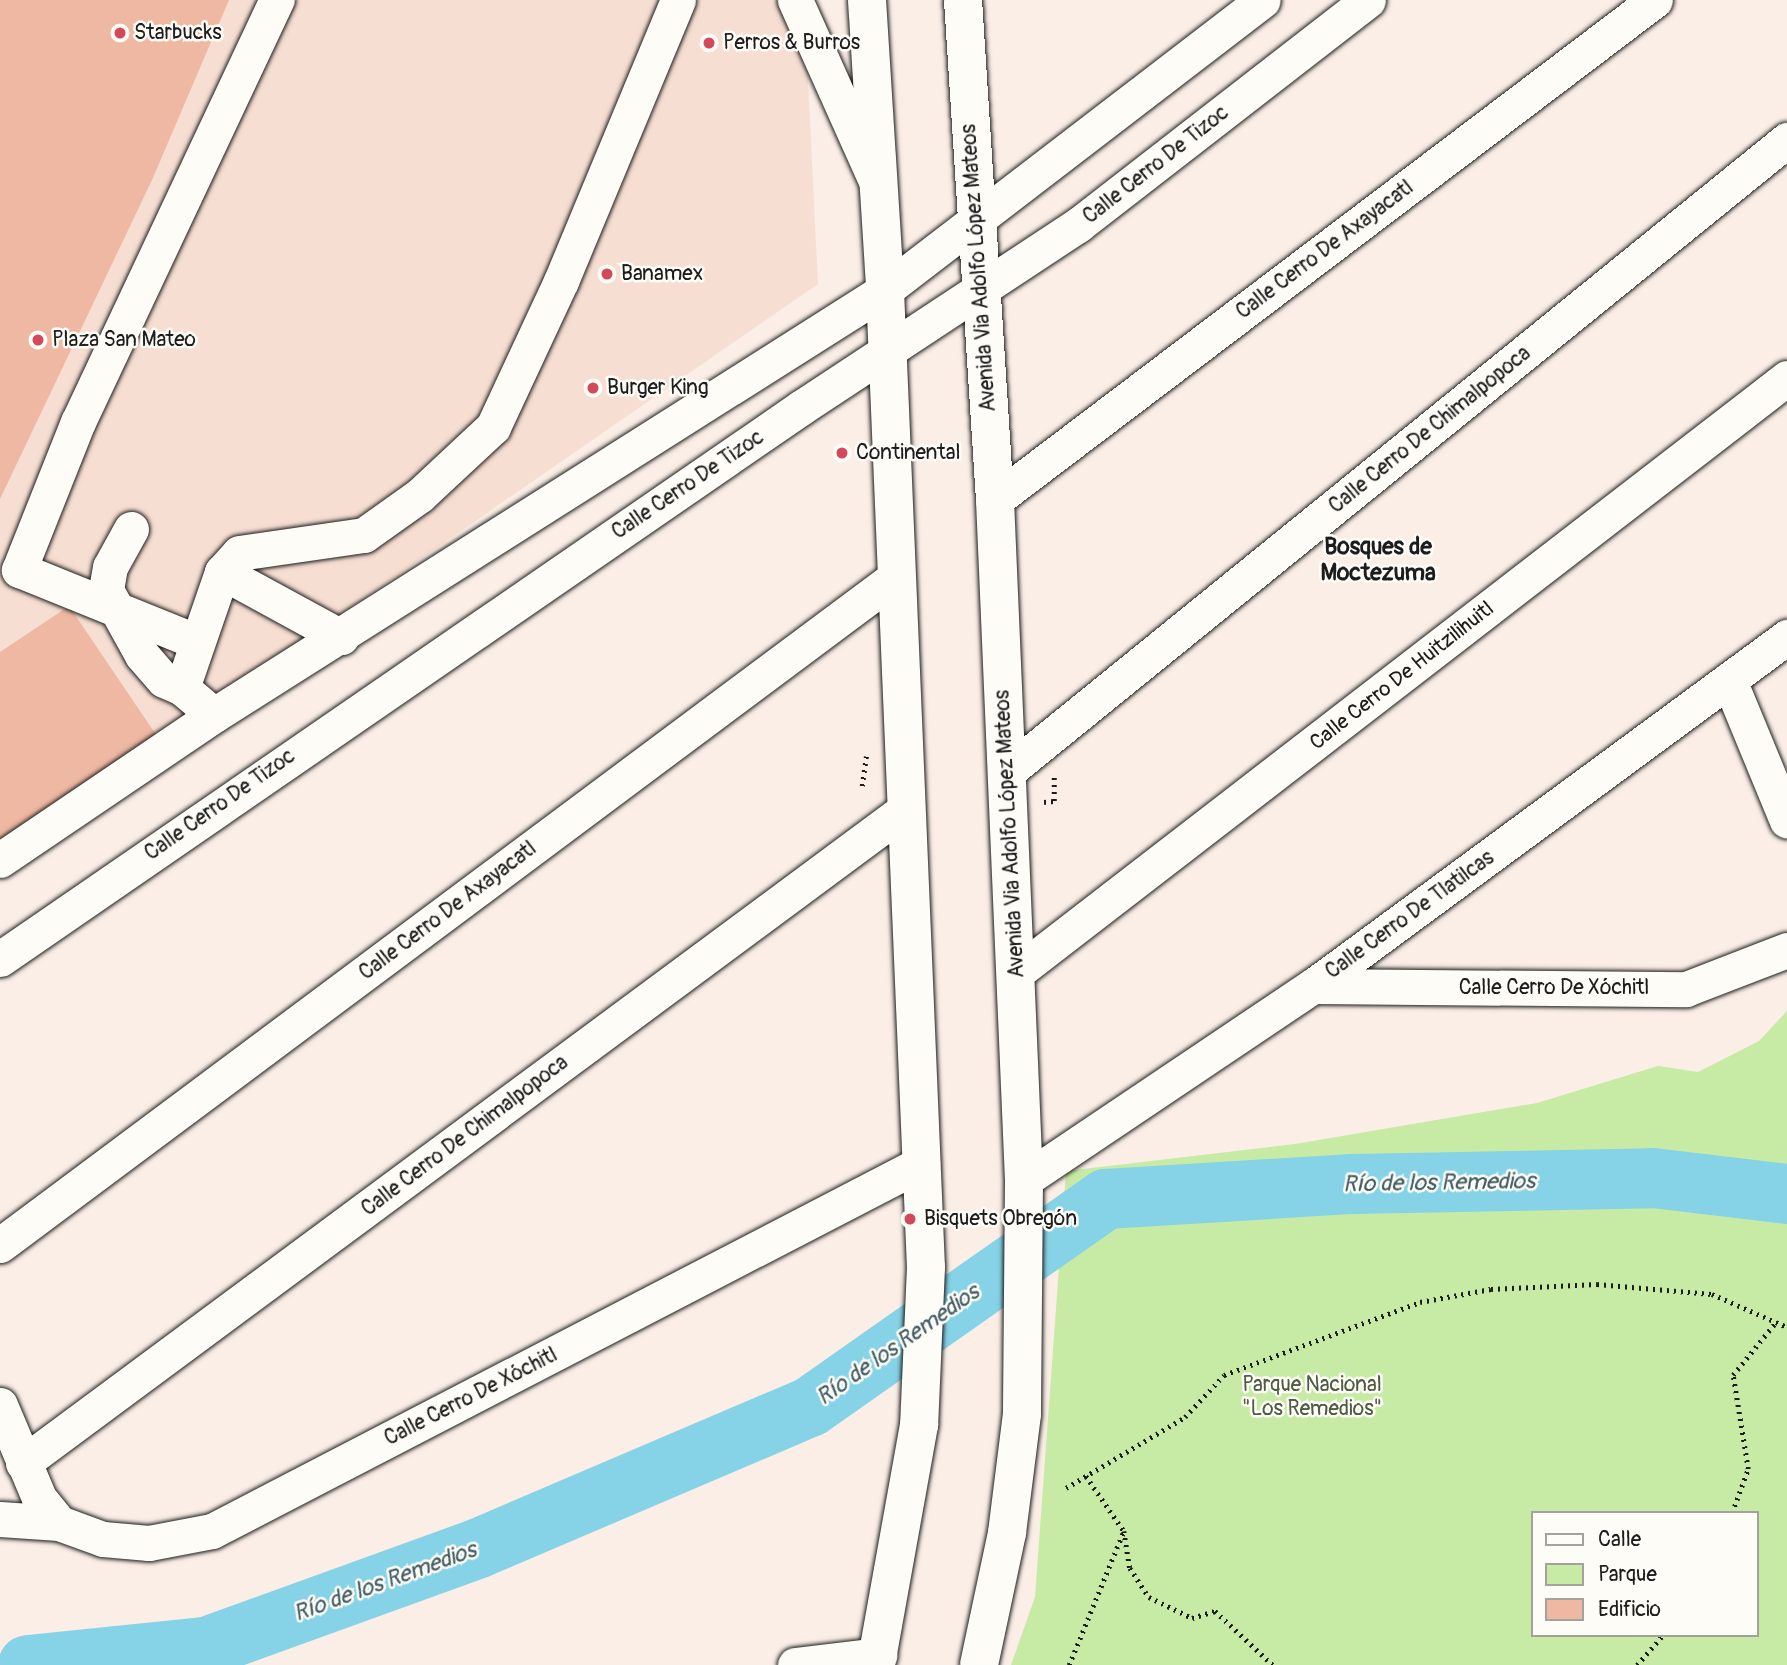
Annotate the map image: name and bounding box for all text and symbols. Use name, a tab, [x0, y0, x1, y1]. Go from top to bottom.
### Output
place label: Starbucks	[134, 20, 222, 46]
marker: Starbucks	[112, 25, 128, 41]
place label: Perros & Burros	[723, 30, 860, 56]
marker: Perros & Burros	[701, 35, 717, 51]
street label: Calle Cerro De Tizoc	[1078, 100, 1234, 230]
street label: Avenida Via Adolfo López Mateos	[956, 123, 1002, 413]
street label: Calle Cerro De Axayacatl	[1231, 175, 1419, 325]
place label: Banamex	[621, 261, 703, 287]
marker: Banamex	[599, 266, 615, 282]
place label: Plaza San Mateo	[52, 327, 196, 353]
marker: Plaza San Mateo	[30, 332, 46, 348]
street label: Calle Cerro De Chimalpopoca	[1324, 341, 1536, 519]
place label: Burger King	[607, 375, 709, 401]
marker: Burger King	[585, 380, 601, 396]
street label: Calle Cerro De Tizoc	[607, 425, 769, 545]
place label: Continental	[856, 440, 960, 466]
marker: Continental	[834, 445, 850, 461]
district label: Bosques de Moctezuma	[1320, 533, 1436, 587]
street label: Calle Cerro De Huitzilihuitl	[1305, 596, 1499, 756]
street label: Avenida Via Adolfo López Mateos	[990, 689, 1030, 979]
street label: Calle Cerro De Tizoc	[140, 744, 300, 866]
street label: Calle Cerro De Axayacatl	[354, 836, 542, 986]
street label: Calle Cerro De Tlatilcas	[1321, 845, 1499, 985]
street label: Calle Cerro De Xóchitl	[1459, 975, 1649, 1001]
street label: Calle Cerro De Chimalpopoca	[357, 1050, 573, 1222]
water label: Río de los Remedios	[1343, 1168, 1535, 1198]
place label: Bisquets Obregón	[924, 1206, 1077, 1232]
marker: Bisquets Obregón	[902, 1211, 918, 1227]
water label: Río de los Remedios	[811, 1279, 985, 1411]
street label: Calle Cerro De Xóchitl	[380, 1342, 562, 1452]
park label: Parque Nacional "Los Remedios"	[1242, 1372, 1382, 1422]
legend	[1532, 1511, 1759, 1637]
text: Calle	[1598, 1526, 1641, 1553]
water label: Río de los Remedios	[290, 1536, 480, 1628]
text: Parque	[1598, 1561, 1657, 1588]
text: Edificio	[1598, 1596, 1661, 1623]

